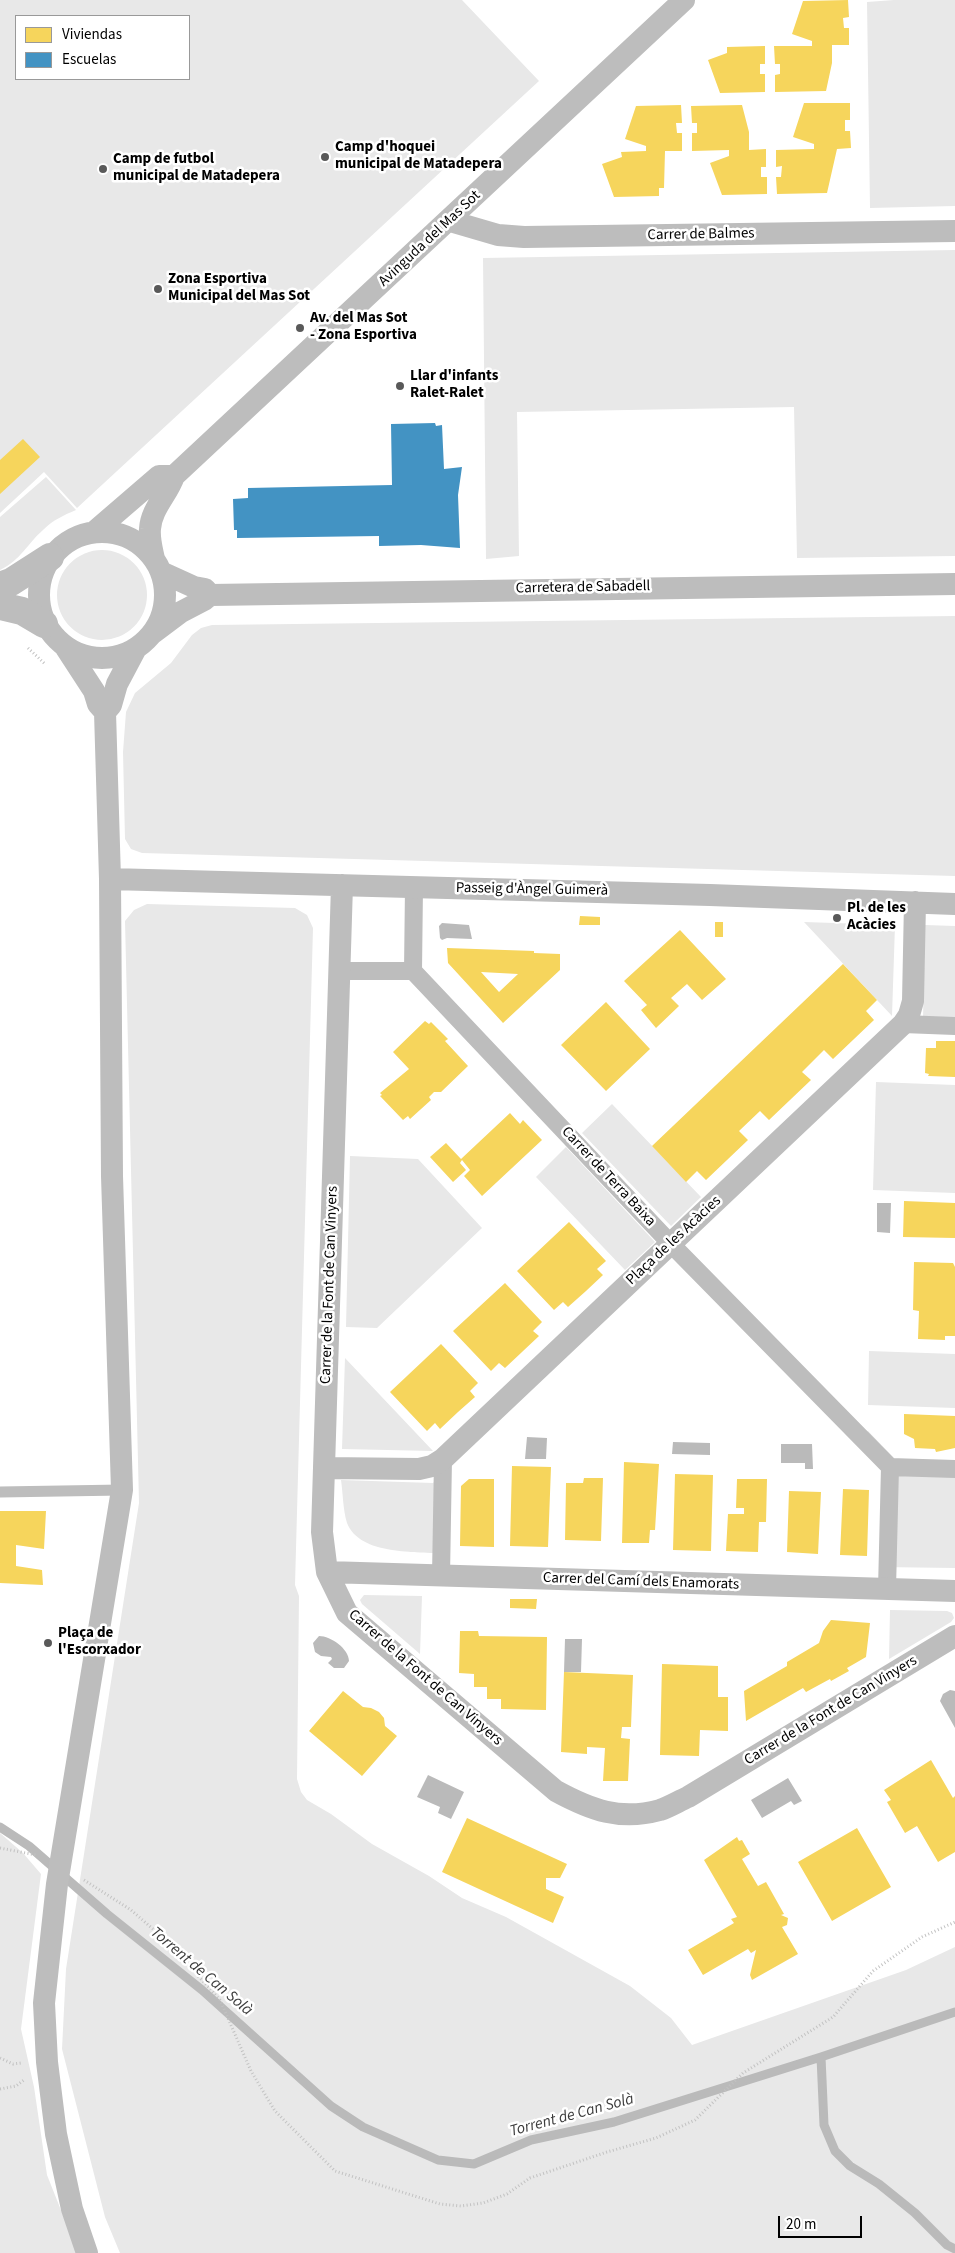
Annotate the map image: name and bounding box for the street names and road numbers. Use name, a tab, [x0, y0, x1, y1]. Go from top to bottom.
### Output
street label: Avinguda del Mas Sot	[375, 187, 485, 291]
street label: Carrer de Balmes	[647, 225, 755, 245]
street label: Carretera de Sabadell	[515, 578, 651, 598]
street label: Passeig d'Àngel Guimerà	[456, 880, 608, 900]
street label: Carrer de Terra Baixa	[557, 1123, 659, 1231]
street label: Carrer de la Font de Can Vinyers	[318, 1186, 342, 1384]
street label: Plaça de les Acàcies	[623, 1192, 725, 1290]
street label: Carrer del Camí dels Enamorats	[543, 1570, 739, 1594]
street label: Carrer de la Font de Can Vinyers	[344, 1606, 506, 1750]
street label: Carrer de la Font de Can Vinyers	[741, 1652, 921, 1770]

